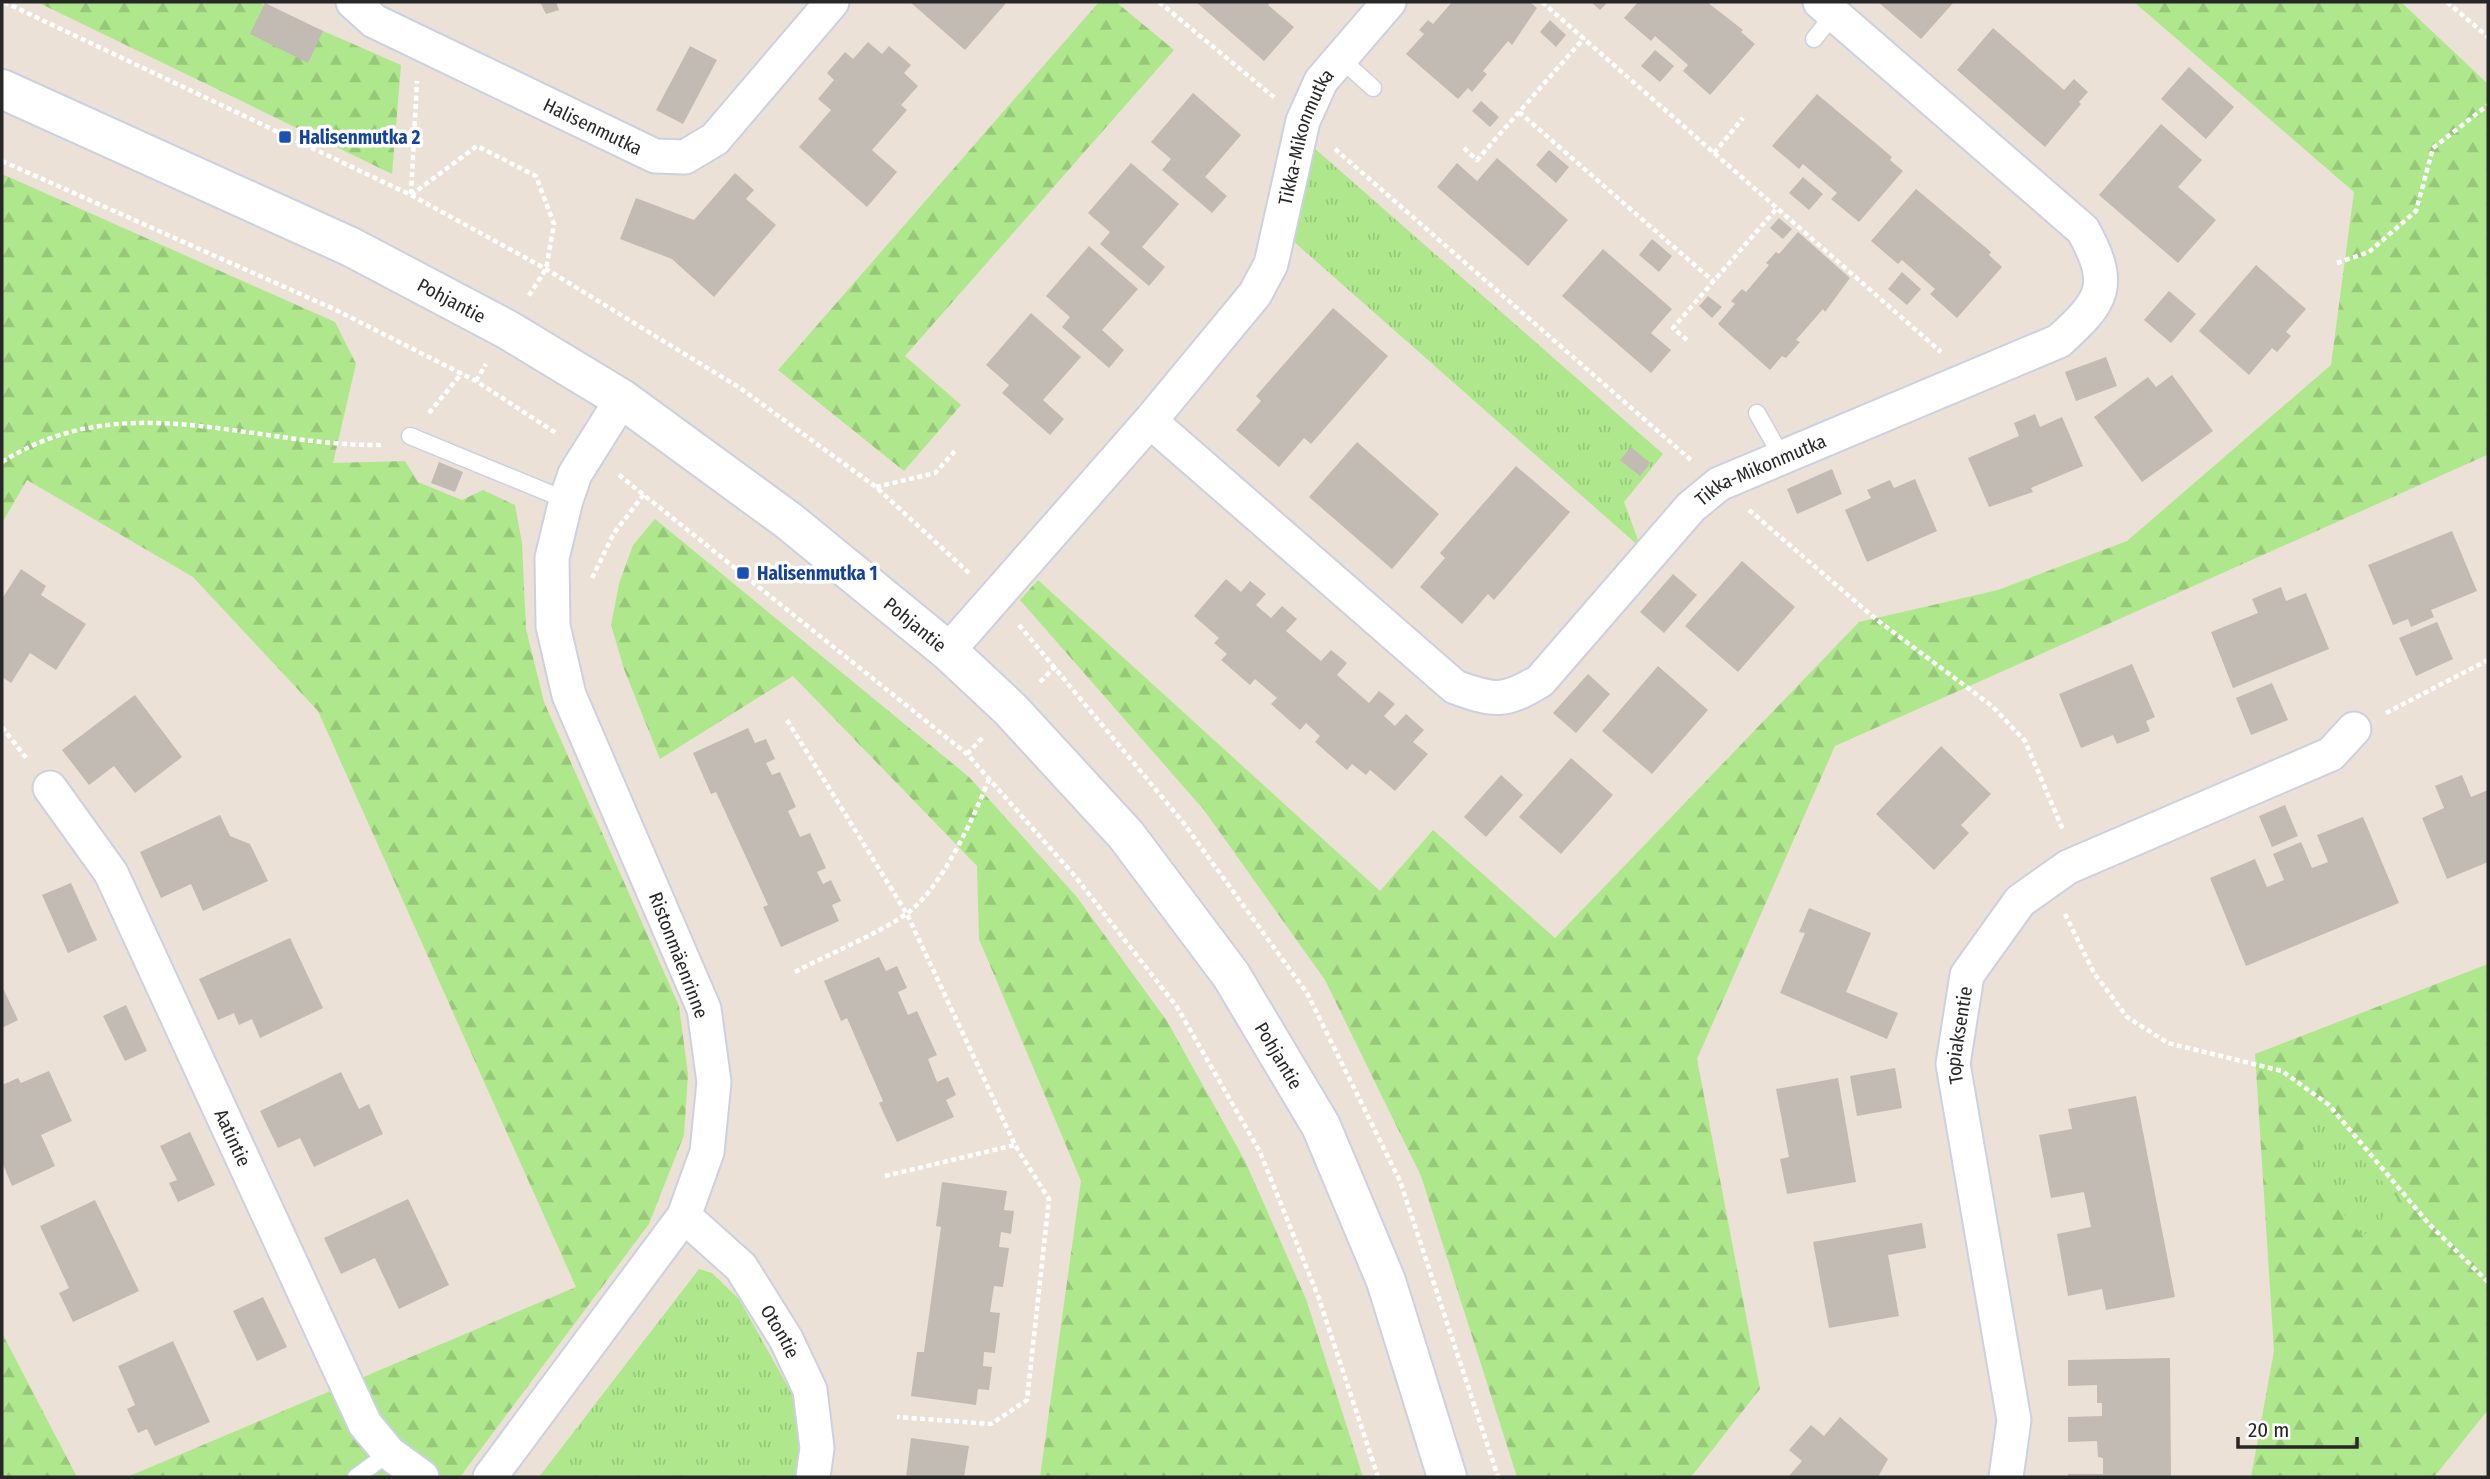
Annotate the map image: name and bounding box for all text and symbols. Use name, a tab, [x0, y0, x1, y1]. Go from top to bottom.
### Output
street label: Tikka-Mikonmutka	[1274, 64, 1339, 207]
street label: Halisenmutka	[539, 93, 646, 160]
place label: Halisenmutka 2	[299, 126, 421, 149]
marker: Halisenmutka 2	[277, 129, 293, 145]
street label: Pohjantie	[413, 273, 490, 328]
street label: Tikka-Mikonmutka	[1690, 429, 1830, 511]
place label: Halisenmutka 1	[757, 562, 878, 585]
marker: Halisenmutka 1	[735, 565, 751, 581]
street label: Pohjantie	[879, 592, 951, 657]
street label: Ristonmäenrinne	[644, 889, 713, 1022]
street label: Topiaksentie	[1942, 985, 1977, 1086]
street label: Pohjantie	[1250, 1018, 1307, 1093]
street label: Aatintie	[209, 1105, 256, 1170]
street label: Otontie	[755, 1300, 804, 1362]
scale bar	[2238, 1406, 2357, 1450]
text: 20 m	[2248, 1417, 2289, 1443]

